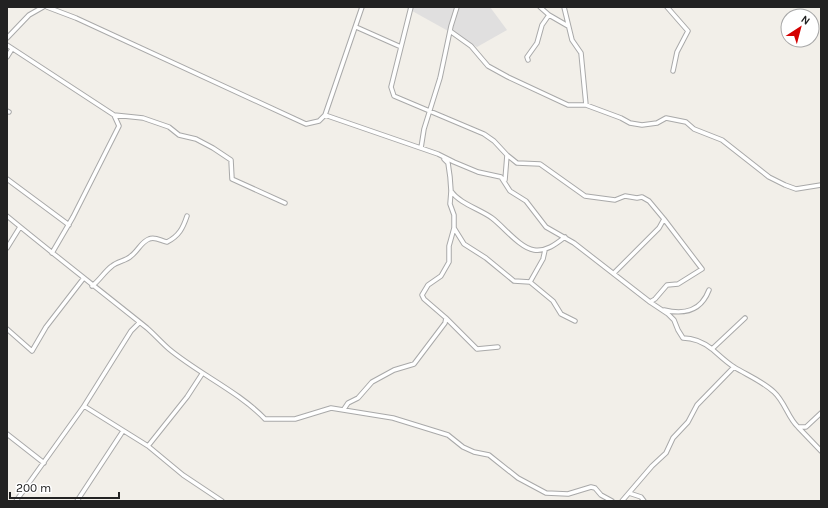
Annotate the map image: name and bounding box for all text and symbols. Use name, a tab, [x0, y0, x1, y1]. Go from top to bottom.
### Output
north arrow	[780, 8, 820, 48]
text: N	[799, 13, 813, 28]
scale bar	[10, 474, 119, 500]
text: 200 m	[16, 481, 51, 495]

